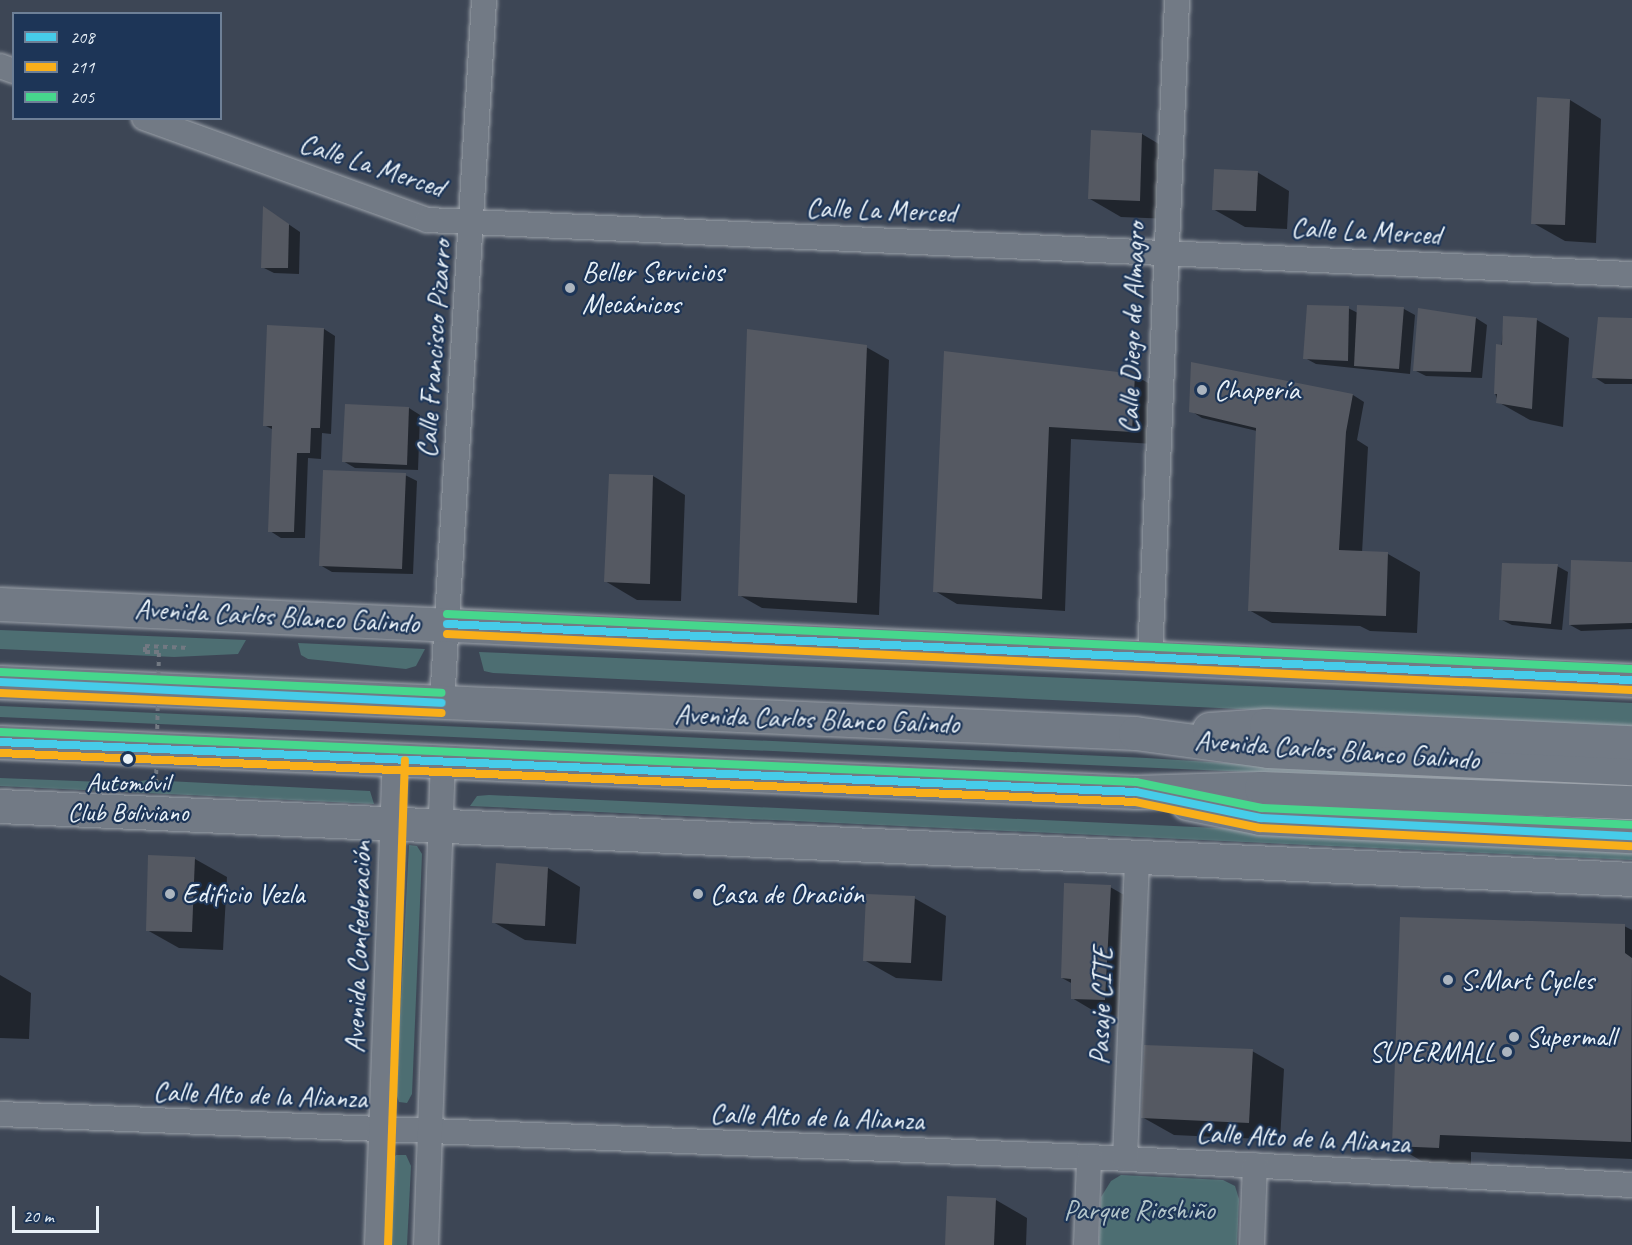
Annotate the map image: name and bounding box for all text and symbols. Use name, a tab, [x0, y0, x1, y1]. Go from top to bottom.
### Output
legend	[12, 12, 222, 120]
text: 208	[70, 26, 94, 48]
text: 211	[70, 56, 94, 78]
text: 205	[70, 86, 94, 108]
street label: Calle La Merced	[295, 126, 449, 204]
street label: Calle La Merced	[805, 191, 957, 229]
street label: Calle La Merced	[1290, 210, 1442, 252]
street label: Calle Diego de Almagro	[1111, 221, 1153, 435]
street label: Calle Francisco Pizarro	[410, 239, 458, 459]
place label: Beller Servicios Mecánicos	[582, 255, 723, 321]
marker: Beller Servicios Mecánicos	[563, 281, 577, 295]
place label: Chapería	[1214, 373, 1300, 407]
marker: Chapería	[1195, 383, 1209, 397]
street label: Avenida Carlos Blanco Galindo	[133, 592, 421, 640]
street label: Avenida Carlos Blanco Galindo	[673, 697, 961, 741]
street label: Avenida Carlos Blanco Galindo	[1193, 723, 1481, 777]
marker: Automóvil Club Boliviano	[122, 753, 134, 765]
place label: Automóvil Club Boliviano	[67, 767, 189, 828]
street label: Avenida Confederación	[338, 840, 378, 1054]
place label: Edificio Vezla	[182, 877, 304, 911]
place label: Casa de Oración	[710, 877, 863, 911]
marker: Edificio Vezla	[163, 887, 177, 901]
marker: Casa de Oración	[691, 887, 705, 901]
street label: Pasaje CITE	[1082, 946, 1120, 1066]
place label: S.Mart Cycles	[1460, 963, 1594, 997]
marker: S.Mart Cycles	[1441, 973, 1455, 987]
place label: Supermall	[1526, 1020, 1616, 1054]
marker: Supermall	[1507, 1030, 1521, 1044]
place label: SUPERMALL	[1369, 1035, 1495, 1069]
marker: SUPERMALL	[1500, 1045, 1514, 1059]
street label: Calle Alto de la Alianza	[152, 1074, 368, 1116]
street label: Calle Alto de la Alianza	[709, 1096, 925, 1138]
street label: Calle Alto de la Alianza	[1195, 1116, 1411, 1160]
park label: Parque Rioshiño	[1063, 1193, 1215, 1227]
scale bar	[15, 1194, 102, 1232]
text: 20 m	[23, 1205, 54, 1227]

